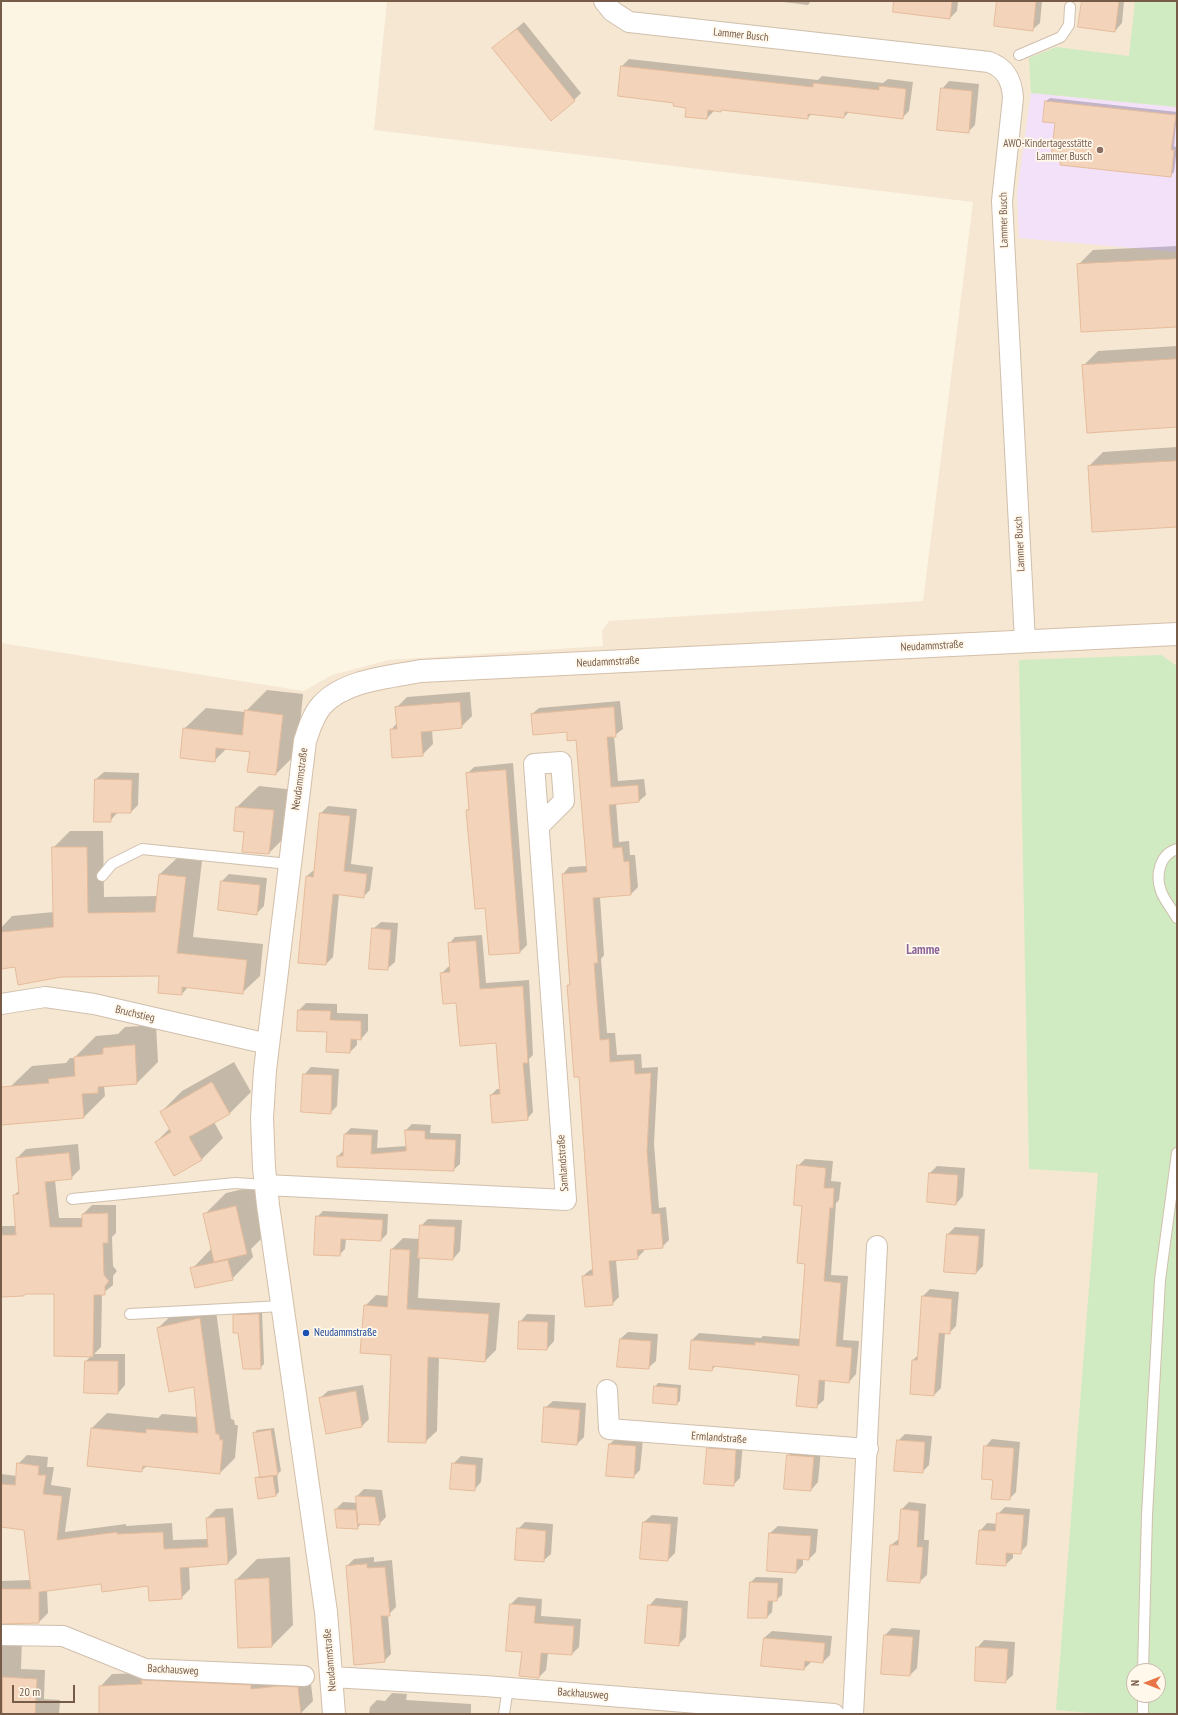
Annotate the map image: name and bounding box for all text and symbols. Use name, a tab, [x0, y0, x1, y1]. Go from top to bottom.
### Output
street label: Lammer Busch	[713, 26, 769, 44]
place label: AWO-Kindertagesstätte Lammer Busch	[1003, 137, 1092, 163]
marker: AWO-Kindertagesstätte Lammer Busch	[1095, 145, 1105, 155]
street label: Lammer Busch	[997, 192, 1011, 248]
street label: Lammer Busch	[1012, 516, 1028, 572]
street label: Neudammstraße	[900, 638, 964, 654]
street label: Neudammstraße	[576, 654, 640, 670]
street label: Neudammstraße	[289, 747, 311, 811]
district label: Lamme	[906, 942, 940, 958]
street label: Bruchstieg	[114, 1003, 156, 1025]
street label: Samlandstraße	[554, 1134, 572, 1192]
place label: Neudammstraße	[314, 1326, 377, 1340]
marker: Neudammstraße	[301, 1328, 311, 1338]
street label: Ermlandstraße	[691, 1429, 747, 1447]
street label: Neudammstraße	[321, 1628, 339, 1692]
street label: Backhausweg	[147, 1662, 199, 1678]
north arrow	[1126, 1663, 1166, 1703]
scale bar	[14, 1677, 77, 1703]
text: N	[1128, 1680, 1142, 1686]
text: 20 m	[19, 1684, 40, 1699]
street label: Backhausweg	[557, 1686, 609, 1702]

